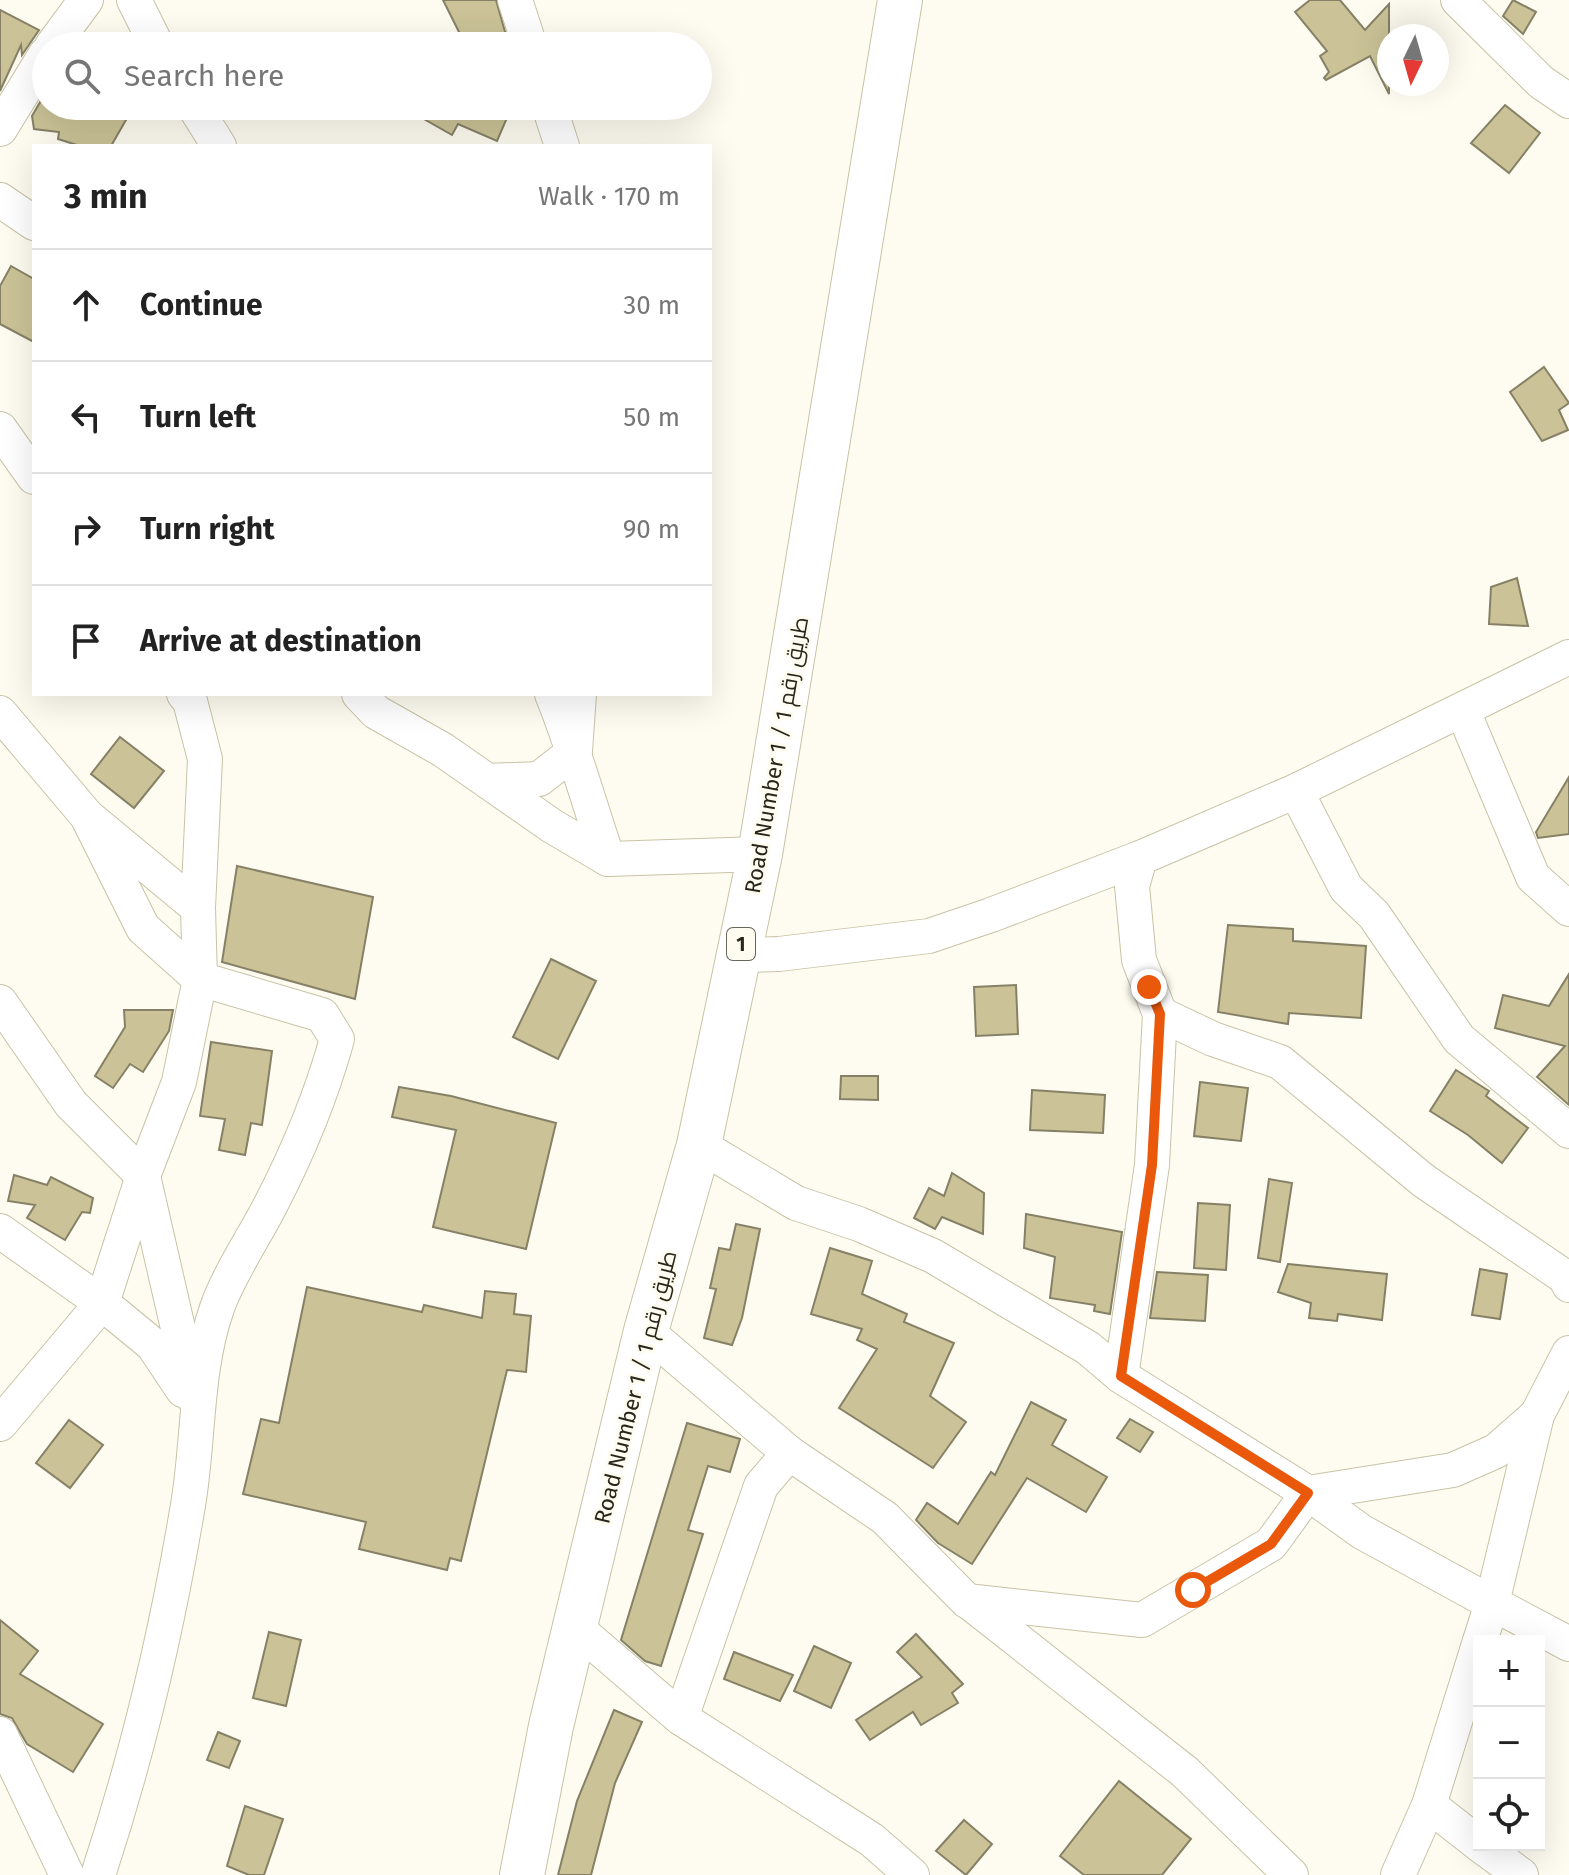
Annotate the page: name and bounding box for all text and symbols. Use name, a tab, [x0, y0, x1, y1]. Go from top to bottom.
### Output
north arrow	[1377, 24, 1449, 96]
search box	[32, 32, 712, 120]
icon: search	[60, 54, 104, 98]
text: Search here	[124, 58, 284, 94]
text: 3 min	[64, 176, 148, 217]
text: Walk · 170 m	[538, 181, 680, 212]
icon: ahead	[64, 283, 108, 327]
text: Continue	[140, 287, 263, 323]
text: 30 m	[623, 290, 680, 321]
icon: left	[64, 395, 108, 439]
text: Turn left	[140, 399, 256, 435]
text: 50 m	[623, 402, 680, 433]
icon: right	[64, 507, 108, 551]
text: Turn right	[140, 511, 275, 547]
text: 90 m	[623, 514, 680, 545]
street label: Road Number 1 / طريق رقم 1	[739, 615, 816, 896]
icon: arrive	[64, 619, 108, 663]
text: Arrive at destination	[140, 623, 422, 659]
road number: 1	[727, 928, 755, 960]
route end	[1131, 969, 1167, 1005]
street label: Road Number 1 / طريق رقم 1	[588, 1248, 684, 1527]
route start	[1175, 1572, 1211, 1608]
map controls	[1473, 1635, 1545, 1851]
button: +	[1473, 1635, 1545, 1707]
button: −	[1473, 1707, 1545, 1779]
button: locate	[1473, 1779, 1545, 1851]

